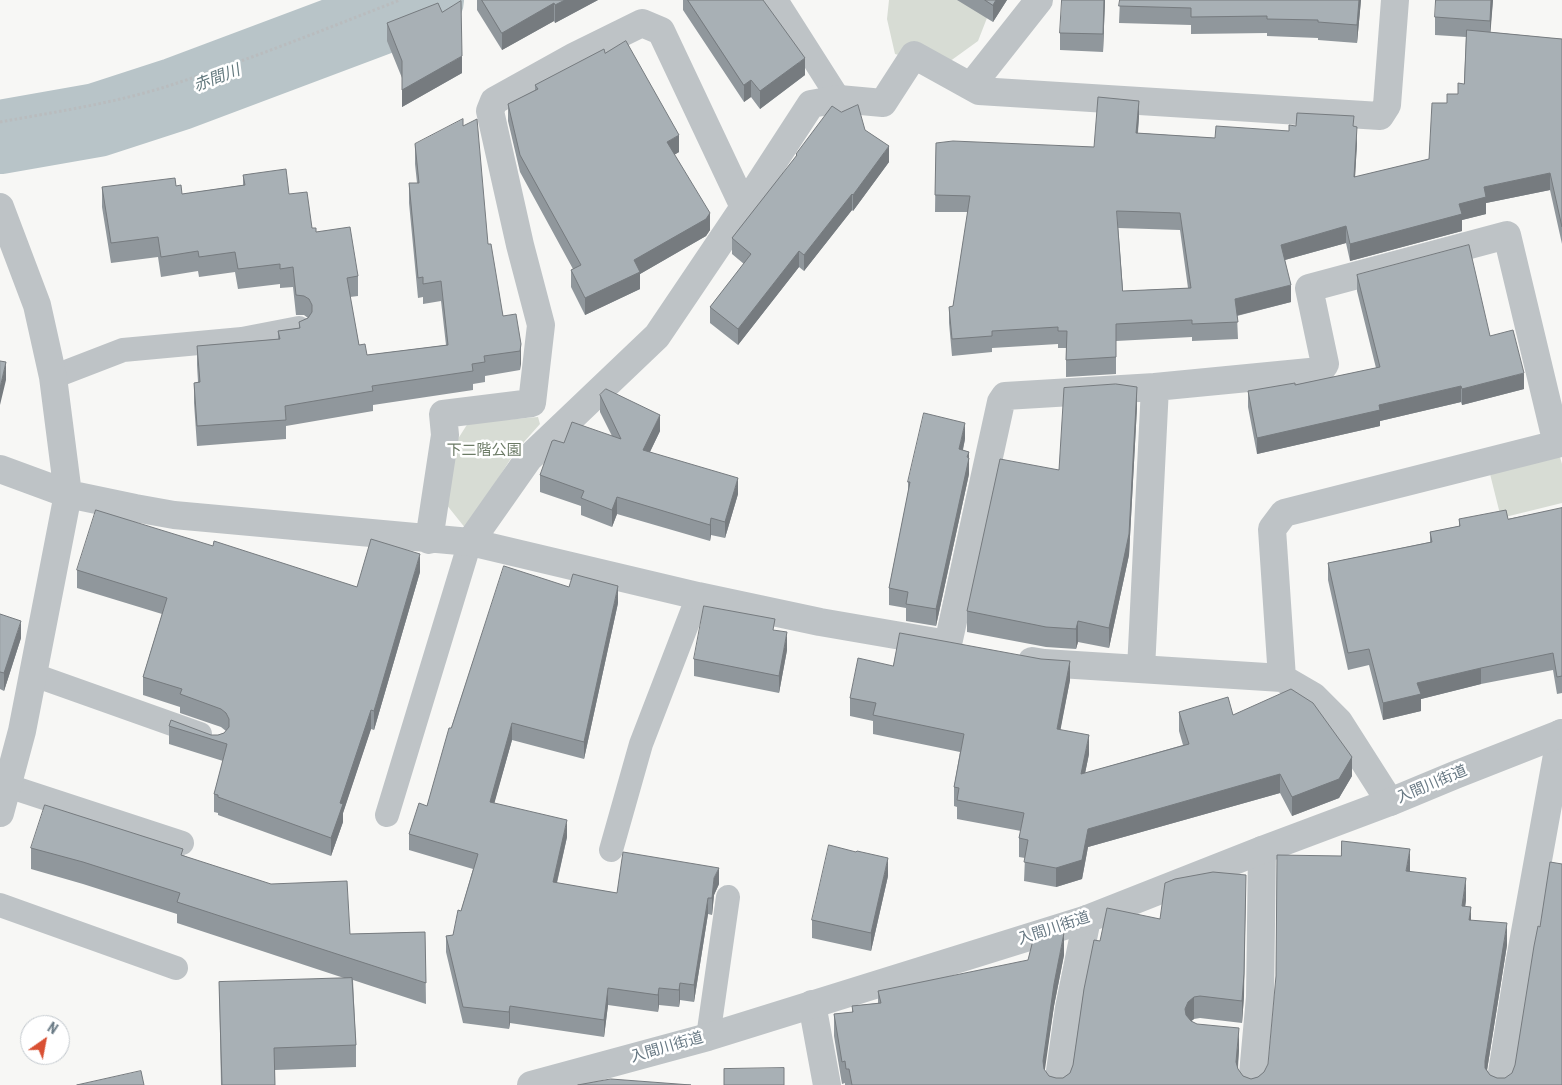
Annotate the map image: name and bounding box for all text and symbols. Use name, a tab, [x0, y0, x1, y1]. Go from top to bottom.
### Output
water label: 赤間川	[191, 61, 243, 97]
park label: 下二階公園	[447, 442, 521, 460]
street label: 入間川街道	[1394, 762, 1470, 808]
street label: 入間川街道	[1016, 909, 1092, 949]
north arrow	[20, 1015, 70, 1065]
text: N	[45, 1019, 61, 1037]
street label: 入間川街道	[628, 1029, 706, 1067]

